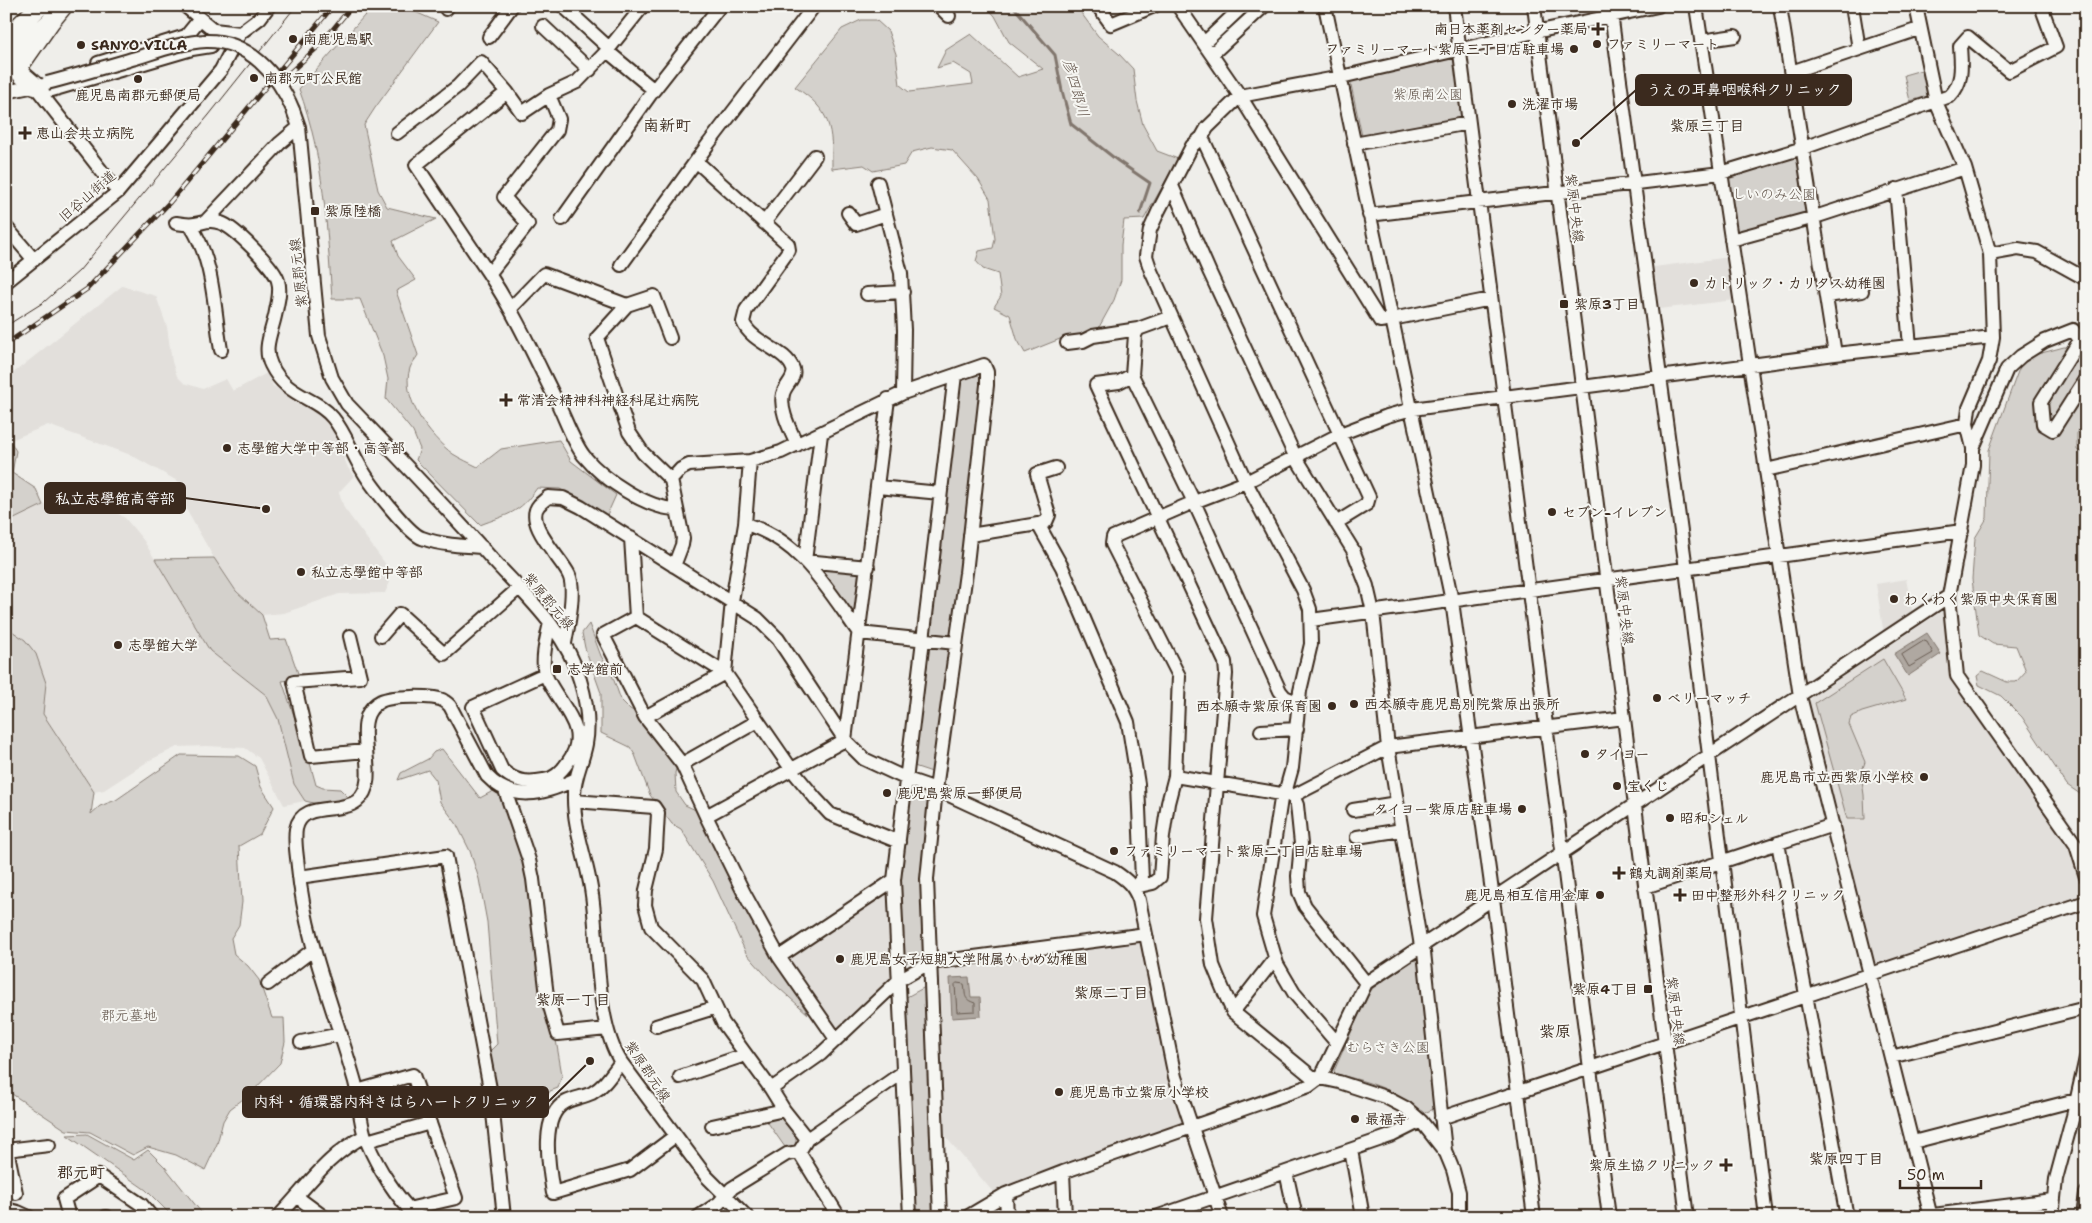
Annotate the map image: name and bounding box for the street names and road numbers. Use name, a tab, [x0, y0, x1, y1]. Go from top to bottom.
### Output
street label: 旧谷山街道	[55, 166, 119, 226]
street label: 紫原中央線	[1562, 172, 1588, 244]
street label: 紫原郡元線	[285, 237, 311, 309]
street label: 紫原郡元線	[520, 568, 578, 634]
street label: 紫原中央線	[1612, 574, 1638, 646]
street label: 紫原中央線	[1663, 975, 1689, 1047]
street label: 紫原郡元線	[621, 1037, 675, 1105]

